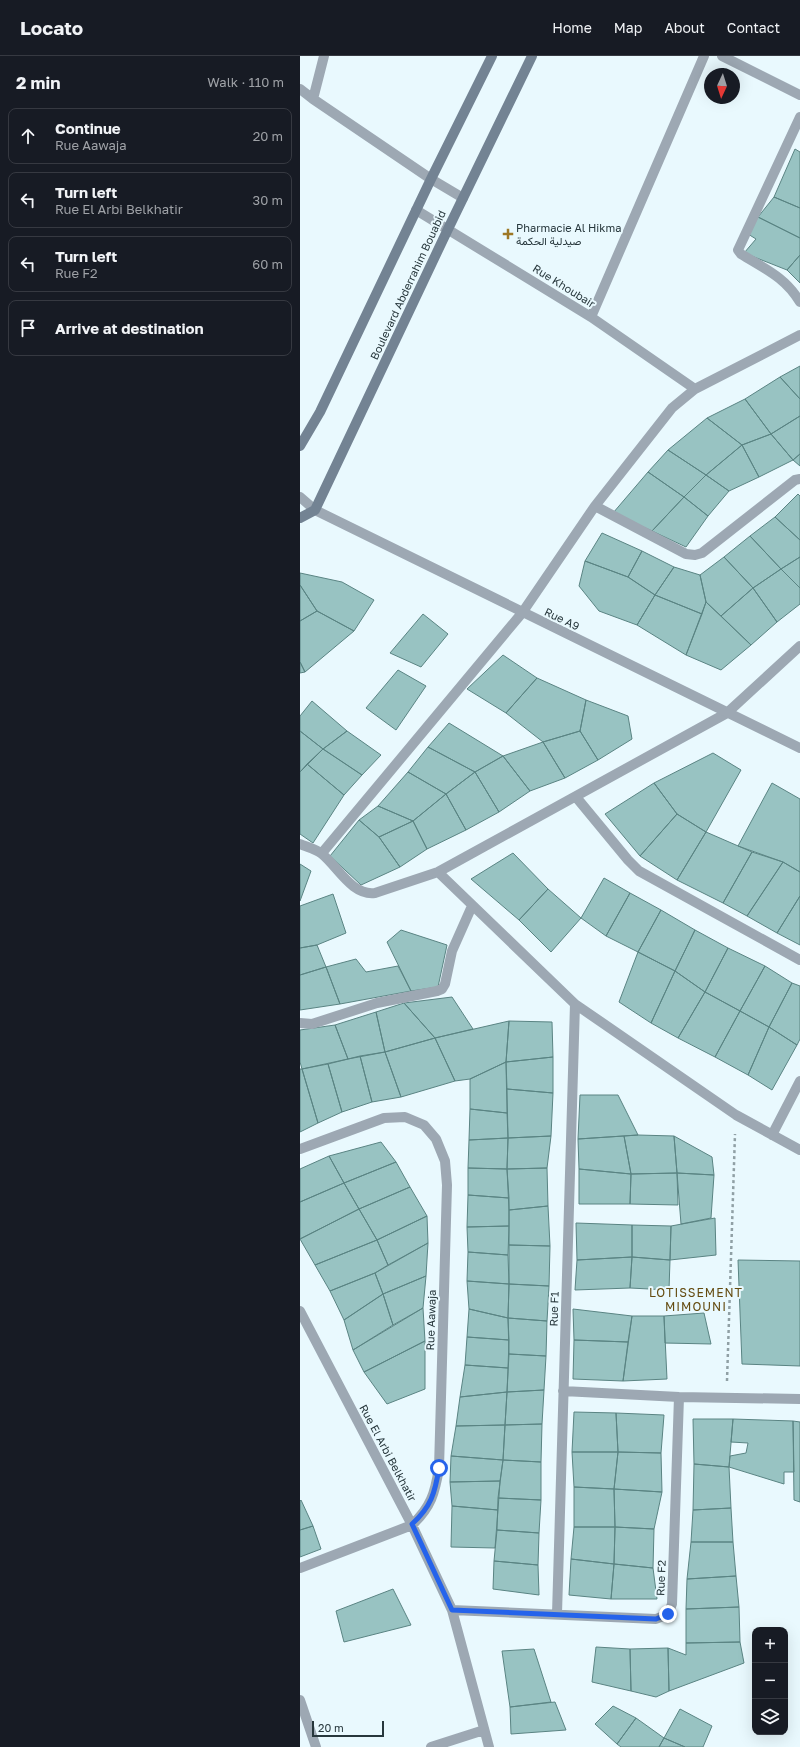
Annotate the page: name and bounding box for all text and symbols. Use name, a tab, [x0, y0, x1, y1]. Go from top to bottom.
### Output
text: Locato	[20, 16, 83, 39]
text: Home	[552, 19, 592, 36]
text: Map	[614, 19, 642, 36]
text: About	[664, 19, 705, 36]
text: Contact	[727, 19, 780, 36]
north arrow	[704, 68, 740, 104]
text: 2 min	[16, 72, 60, 93]
text: Walk · 110 m	[207, 74, 284, 90]
text: Continue	[55, 119, 121, 137]
icon: ahead	[17, 125, 39, 147]
text: 20 m	[253, 128, 283, 144]
text: Rue Aawaja	[55, 137, 127, 153]
text: Turn left	[55, 183, 117, 201]
icon: left	[17, 189, 39, 211]
text: 30 m	[253, 192, 283, 208]
text: Rue El Arbi Belkhatir	[55, 201, 183, 217]
street label: Boulevard Abderrahim Bouabid	[367, 208, 448, 362]
place label: Pharmacie Al Hikma صيدلية الحكمة	[516, 221, 621, 248]
marker: Pharmacie Al Hikma صيدلية الحكمة	[503, 229, 513, 239]
text: Turn left	[55, 247, 117, 265]
icon: left	[17, 253, 39, 275]
text: 60 m	[252, 256, 283, 272]
street label: Rue Khoubair	[531, 261, 598, 310]
text: Rue F2	[55, 265, 98, 281]
icon: arrive	[17, 317, 39, 339]
text: Arrive at destination	[55, 319, 204, 337]
street label: Rue A9	[543, 605, 582, 633]
district label: LOTISSEMENT MIMOUNI	[649, 1285, 743, 1314]
street label: Rue Aawaja	[423, 1289, 438, 1350]
street label: Rue F1	[546, 1291, 561, 1327]
street label: Rue El Arbi Belkhatir	[357, 1402, 420, 1504]
route start	[430, 1459, 448, 1477]
street label: Rue F2	[653, 1560, 668, 1596]
route end	[659, 1605, 677, 1623]
map controls	[752, 1627, 788, 1735]
button: +	[752, 1627, 788, 1663]
button: −	[752, 1663, 788, 1699]
button: layers	[752, 1699, 788, 1735]
scale bar	[312, 1719, 384, 1738]
text: 20 m	[318, 1721, 344, 1734]

